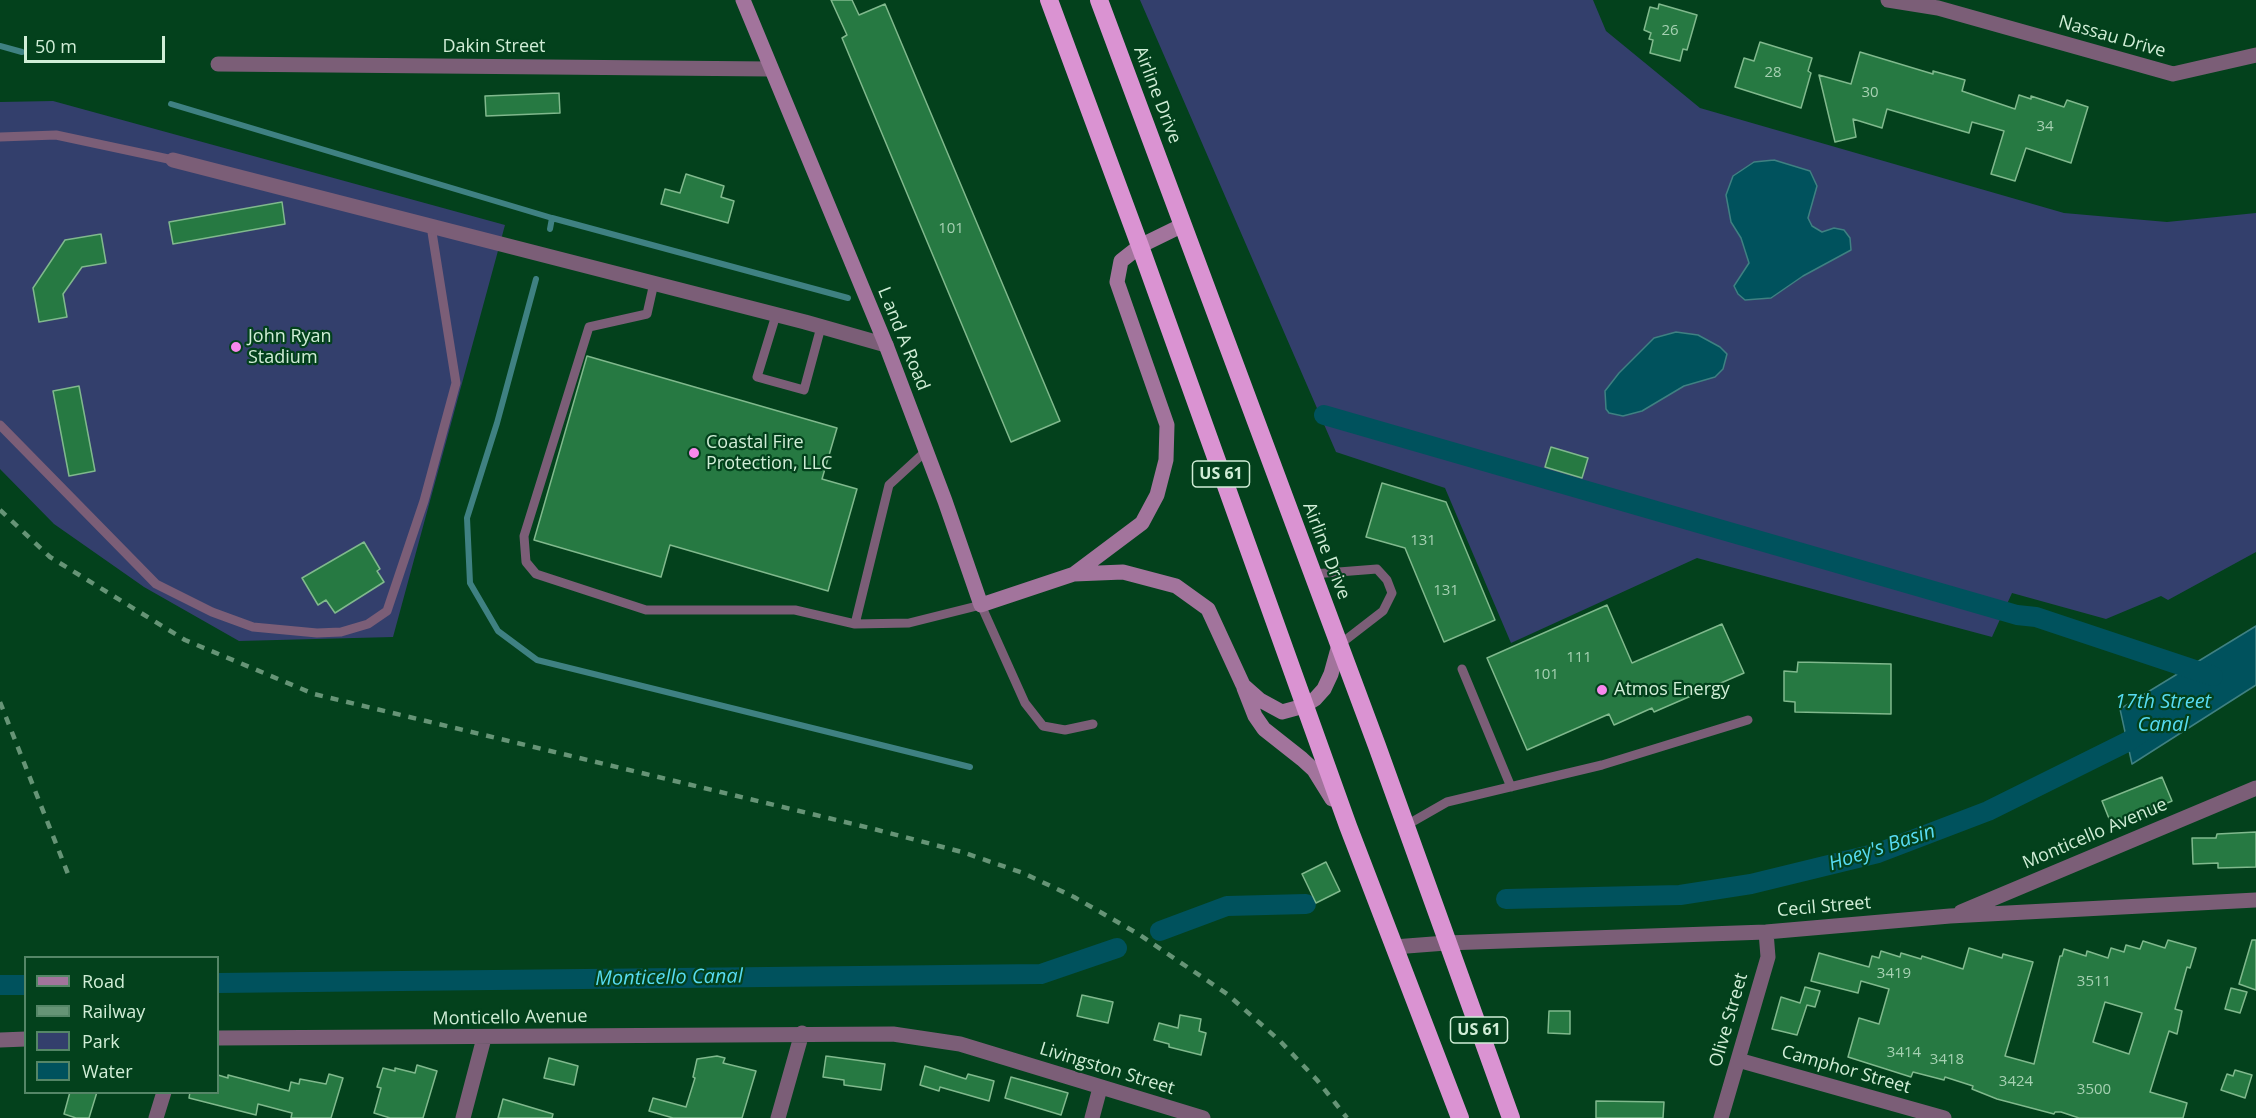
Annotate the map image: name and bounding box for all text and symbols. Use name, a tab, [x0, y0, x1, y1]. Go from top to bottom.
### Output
street label: Nassau Drive	[2056, 11, 2168, 63]
house number: 26	[1661, 22, 1679, 40]
scale bar	[27, 24, 168, 62]
text: 50 m	[35, 34, 77, 58]
street label: Dakin Street	[442, 36, 546, 58]
street label: Airline Drive	[1129, 43, 1185, 147]
house number: 28	[1764, 64, 1782, 82]
house number: 30	[1861, 84, 1879, 102]
house number: 34	[2036, 118, 2054, 136]
house number: 101	[938, 220, 964, 238]
street label: L and A Road	[872, 284, 934, 394]
place label: John Ryan Stadium	[248, 326, 332, 368]
marker: John Ryan Stadium	[229, 340, 243, 354]
place label: Coastal Fire Protection, LLC	[706, 432, 832, 474]
marker: Coastal Fire Protection, LLC	[687, 446, 701, 460]
road number: US 61	[1192, 461, 1250, 487]
street label: Airline Drive	[1298, 499, 1354, 603]
house number: 131	[1410, 532, 1436, 550]
house number: 131	[1433, 582, 1459, 600]
house number: 111	[1566, 649, 1592, 667]
house number: 101	[1533, 666, 1559, 684]
place label: Atmos Energy	[1614, 679, 1730, 701]
marker: Atmos Energy	[1595, 683, 1609, 697]
water label: 17th Street Canal	[2115, 690, 2211, 737]
street label: Monticello Avenue	[2019, 794, 2171, 874]
water label: Hoey's Basin	[1826, 819, 1938, 877]
street label: Cecil Street	[1776, 892, 1872, 922]
legend	[24, 956, 219, 1094]
water label: Monticello Canal	[595, 965, 743, 991]
house number: 3419	[1877, 965, 1911, 983]
text: Road	[82, 969, 125, 993]
street label: Olive Street	[1705, 970, 1753, 1070]
house number: 3511	[2077, 973, 2111, 991]
text: Railway	[82, 999, 145, 1023]
street label: Monticello Avenue	[432, 1006, 588, 1030]
road number: US 61	[1450, 1017, 1508, 1043]
text: Park	[82, 1029, 120, 1053]
street label: Livingston Street	[1037, 1038, 1177, 1100]
street label: Camphor Street	[1779, 1041, 1913, 1099]
house number: 3414	[1887, 1044, 1921, 1062]
house number: 3418	[1930, 1051, 1964, 1069]
text: Water	[82, 1059, 133, 1083]
house number: 3424	[1999, 1073, 2033, 1091]
house number: 3500	[2077, 1081, 2111, 1099]

